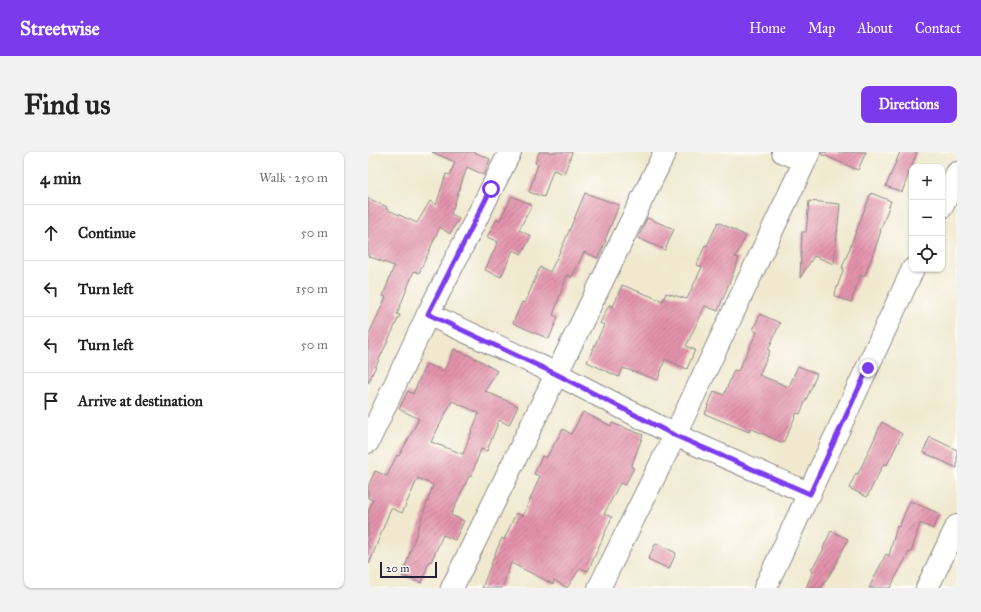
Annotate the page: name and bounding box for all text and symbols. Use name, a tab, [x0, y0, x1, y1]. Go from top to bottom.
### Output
text: Streetwise	[20, 17, 100, 40]
text: Home	[749, 20, 786, 37]
text: Map	[808, 20, 835, 37]
text: About	[857, 20, 893, 37]
text: Contact	[915, 20, 961, 37]
button: Directions	[861, 86, 957, 123]
text: Find us	[24, 87, 110, 122]
map controls	[909, 164, 945, 272]
button: +	[909, 164, 945, 200]
text: 4 min	[40, 168, 81, 189]
text: Walk · 250 m	[259, 170, 328, 186]
route start	[482, 180, 500, 198]
button: −	[909, 200, 945, 236]
icon: ahead	[40, 222, 62, 244]
text: Continue	[78, 224, 136, 242]
text: 50 m	[301, 225, 328, 241]
button: locate	[909, 236, 945, 272]
icon: left	[40, 278, 62, 300]
text: Turn left	[78, 280, 134, 298]
text: 150 m	[296, 281, 328, 297]
icon: left	[40, 334, 62, 356]
text: Turn left	[78, 336, 134, 354]
text: 50 m	[301, 337, 328, 353]
route end	[859, 359, 877, 377]
icon: arrive	[40, 390, 62, 412]
text: Arrive at destination	[78, 392, 203, 410]
scale bar	[380, 560, 437, 579]
text: 20 m	[386, 562, 409, 575]

